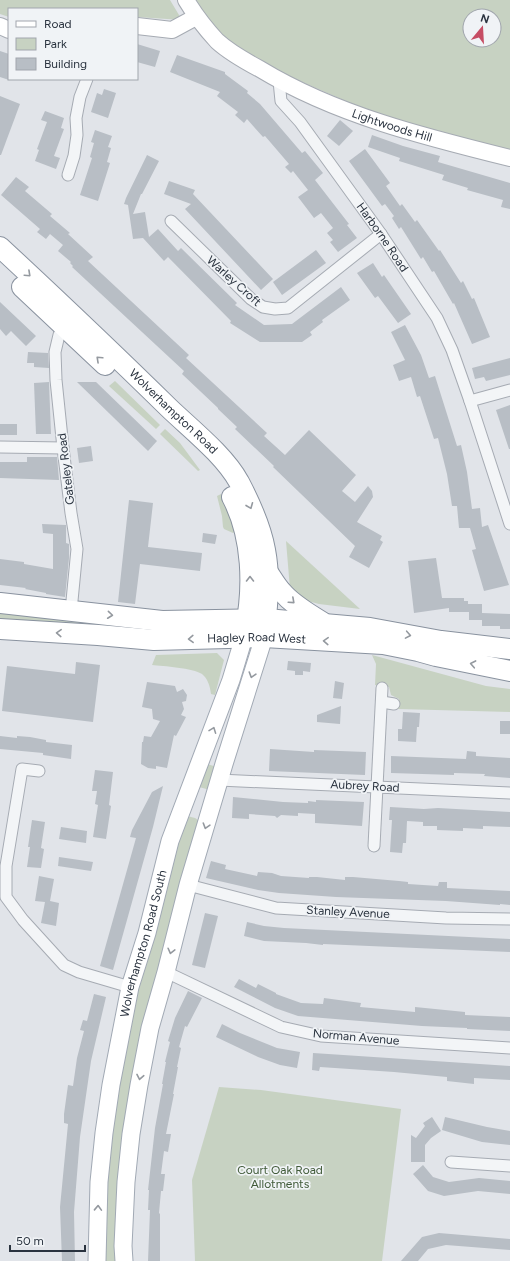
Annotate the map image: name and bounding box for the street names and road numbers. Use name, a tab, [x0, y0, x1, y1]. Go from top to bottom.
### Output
street label: Lightwoods Hill	[350, 106, 434, 145]
street label: Harborne Road	[354, 200, 411, 274]
street label: Warley Croft	[204, 253, 264, 309]
street label: Wolverhampton Road	[126, 366, 220, 457]
street label: Gateley Road	[55, 432, 77, 506]
street label: Hagley Road West	[207, 630, 307, 646]
street label: Aubrey Road	[330, 777, 400, 795]
street label: Wolverhampton Road South	[117, 868, 170, 1018]
street label: Stanley Avenue	[306, 903, 391, 921]
street label: Norman Avenue	[312, 1026, 400, 1048]

